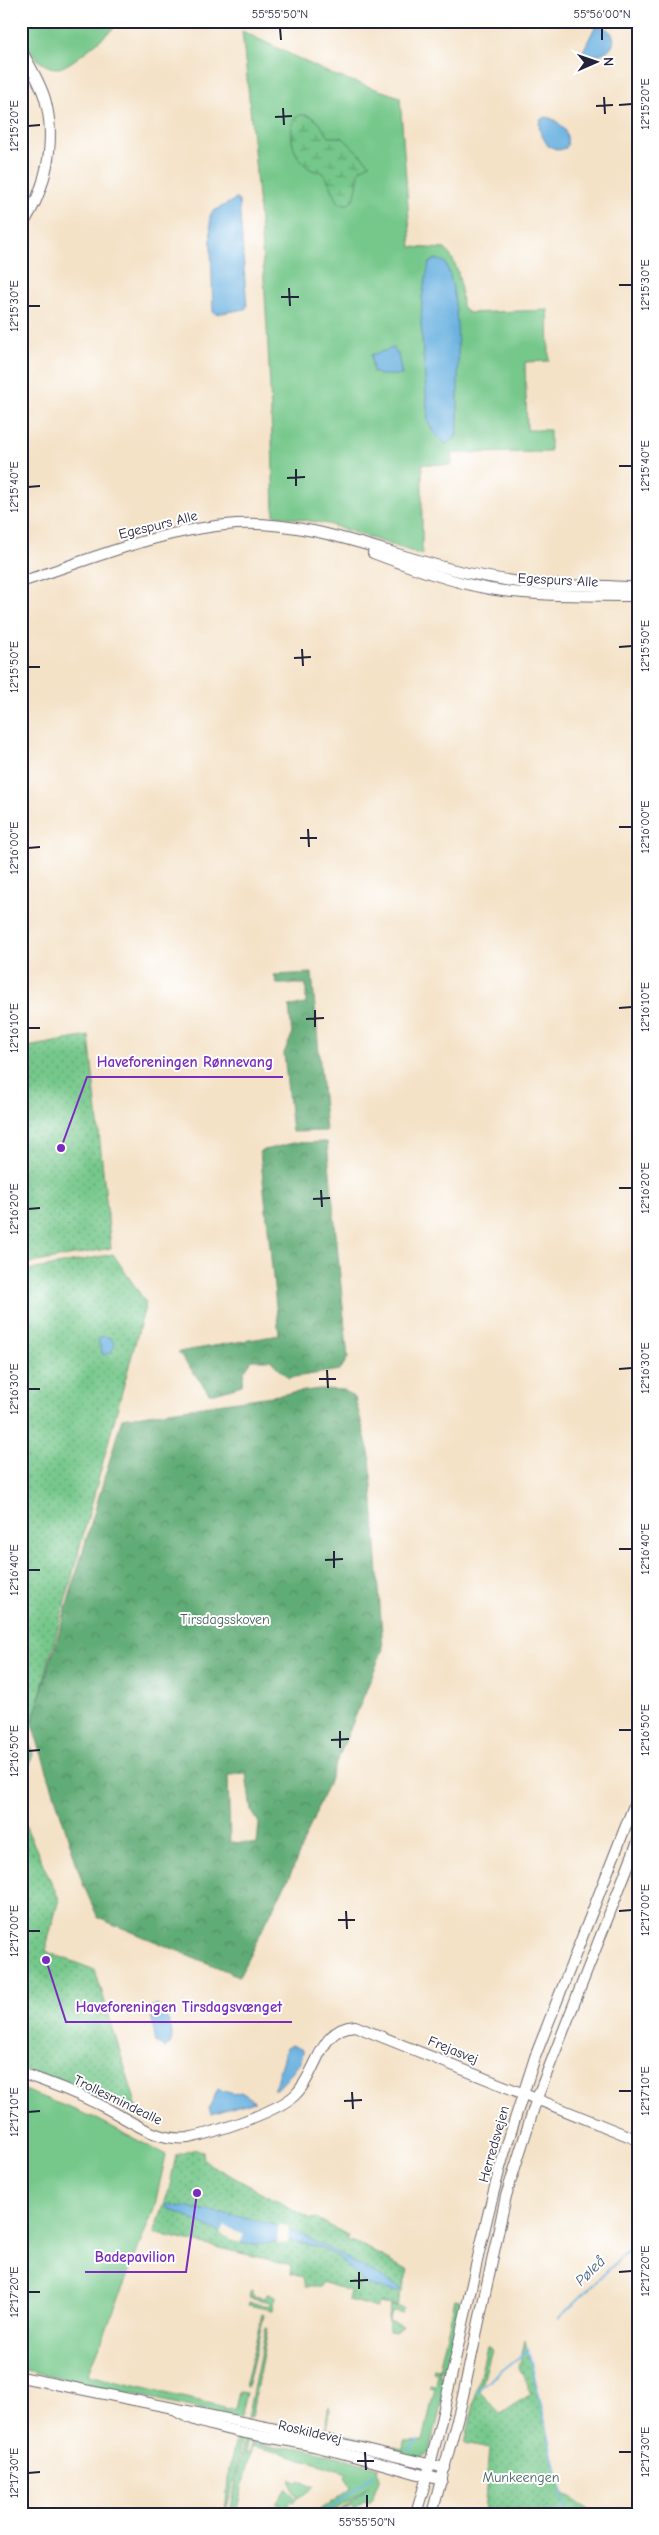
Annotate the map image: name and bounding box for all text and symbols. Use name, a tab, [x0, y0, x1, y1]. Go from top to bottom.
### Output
text: 55°55'50"N	[252, 7, 308, 21]
text: 55°56'00"N	[573, 7, 631, 21]
north arrow	[572, 38, 622, 88]
text: N	[600, 57, 617, 66]
text: 12°15'20"E	[638, 78, 652, 130]
text: 12°15'20"E	[7, 100, 21, 152]
text: 12°15'30"E	[638, 259, 652, 311]
text: 12°15'30"E	[7, 280, 21, 332]
text: 12°15'40"E	[638, 440, 652, 492]
text: 12°15'40"E	[7, 461, 21, 513]
street label: Egespurs Alle	[117, 507, 199, 543]
street label: Egespurs Alle	[517, 569, 599, 591]
text: 12°15'50"E	[638, 620, 652, 672]
text: 12°15'50"E	[7, 641, 21, 693]
text: 12°16'00"E	[638, 801, 652, 853]
text: 12°16'00"E	[7, 822, 21, 874]
text: 12°16'10"E	[638, 982, 652, 1032]
text: 12°16'10"E	[7, 1003, 21, 1053]
callout: Haveforeningen Rønnevang	[87, 1047, 283, 1077]
text: Haveforeningen Rønnevang	[97, 1053, 273, 1071]
text: 12°16'20"E	[638, 1162, 652, 1214]
text: 12°16'20"E	[7, 1183, 21, 1235]
text: 12°16'30"E	[638, 1342, 652, 1394]
text: 12°16'30"E	[7, 1363, 21, 1415]
text: 12°16'40"E	[638, 1523, 652, 1575]
text: 12°16'40"E	[7, 1544, 21, 1596]
park label: Tirsdagsskoven	[180, 1611, 270, 1628]
text: 12°16'50"E	[638, 1704, 652, 1756]
text: 12°16'50"E	[7, 1725, 21, 1777]
text: 12°17'00"E	[638, 1884, 652, 1936]
text: 12°17'00"E	[7, 1905, 21, 1957]
callout: Haveforeningen Tirsdagsvænget	[66, 1992, 292, 2022]
text: Haveforeningen Tirsdagsvænget	[76, 1998, 283, 2016]
street label: Frejasvej	[425, 2032, 481, 2068]
text: 12°17'10"E	[638, 2066, 652, 2116]
street label: Trollesmindealle	[71, 2071, 165, 2129]
text: 12°17'10"E	[7, 2087, 21, 2137]
street label: Herredsvejen	[475, 2104, 513, 2184]
callout: Badepavilion	[85, 2242, 186, 2272]
text: 12°17'20"E	[638, 2246, 652, 2296]
text: Badepavilion	[95, 2248, 175, 2266]
water label: Pøleå	[571, 2252, 609, 2290]
text: 12°17'20"E	[7, 2267, 21, 2317]
street label: Roskildevej	[277, 2416, 343, 2448]
text: 12°17'30"E	[638, 2427, 652, 2477]
text: 12°17'30"E	[7, 2448, 21, 2498]
park label: Munkeengen	[482, 2469, 560, 2486]
text: 55°55'50"N	[339, 2515, 395, 2529]

